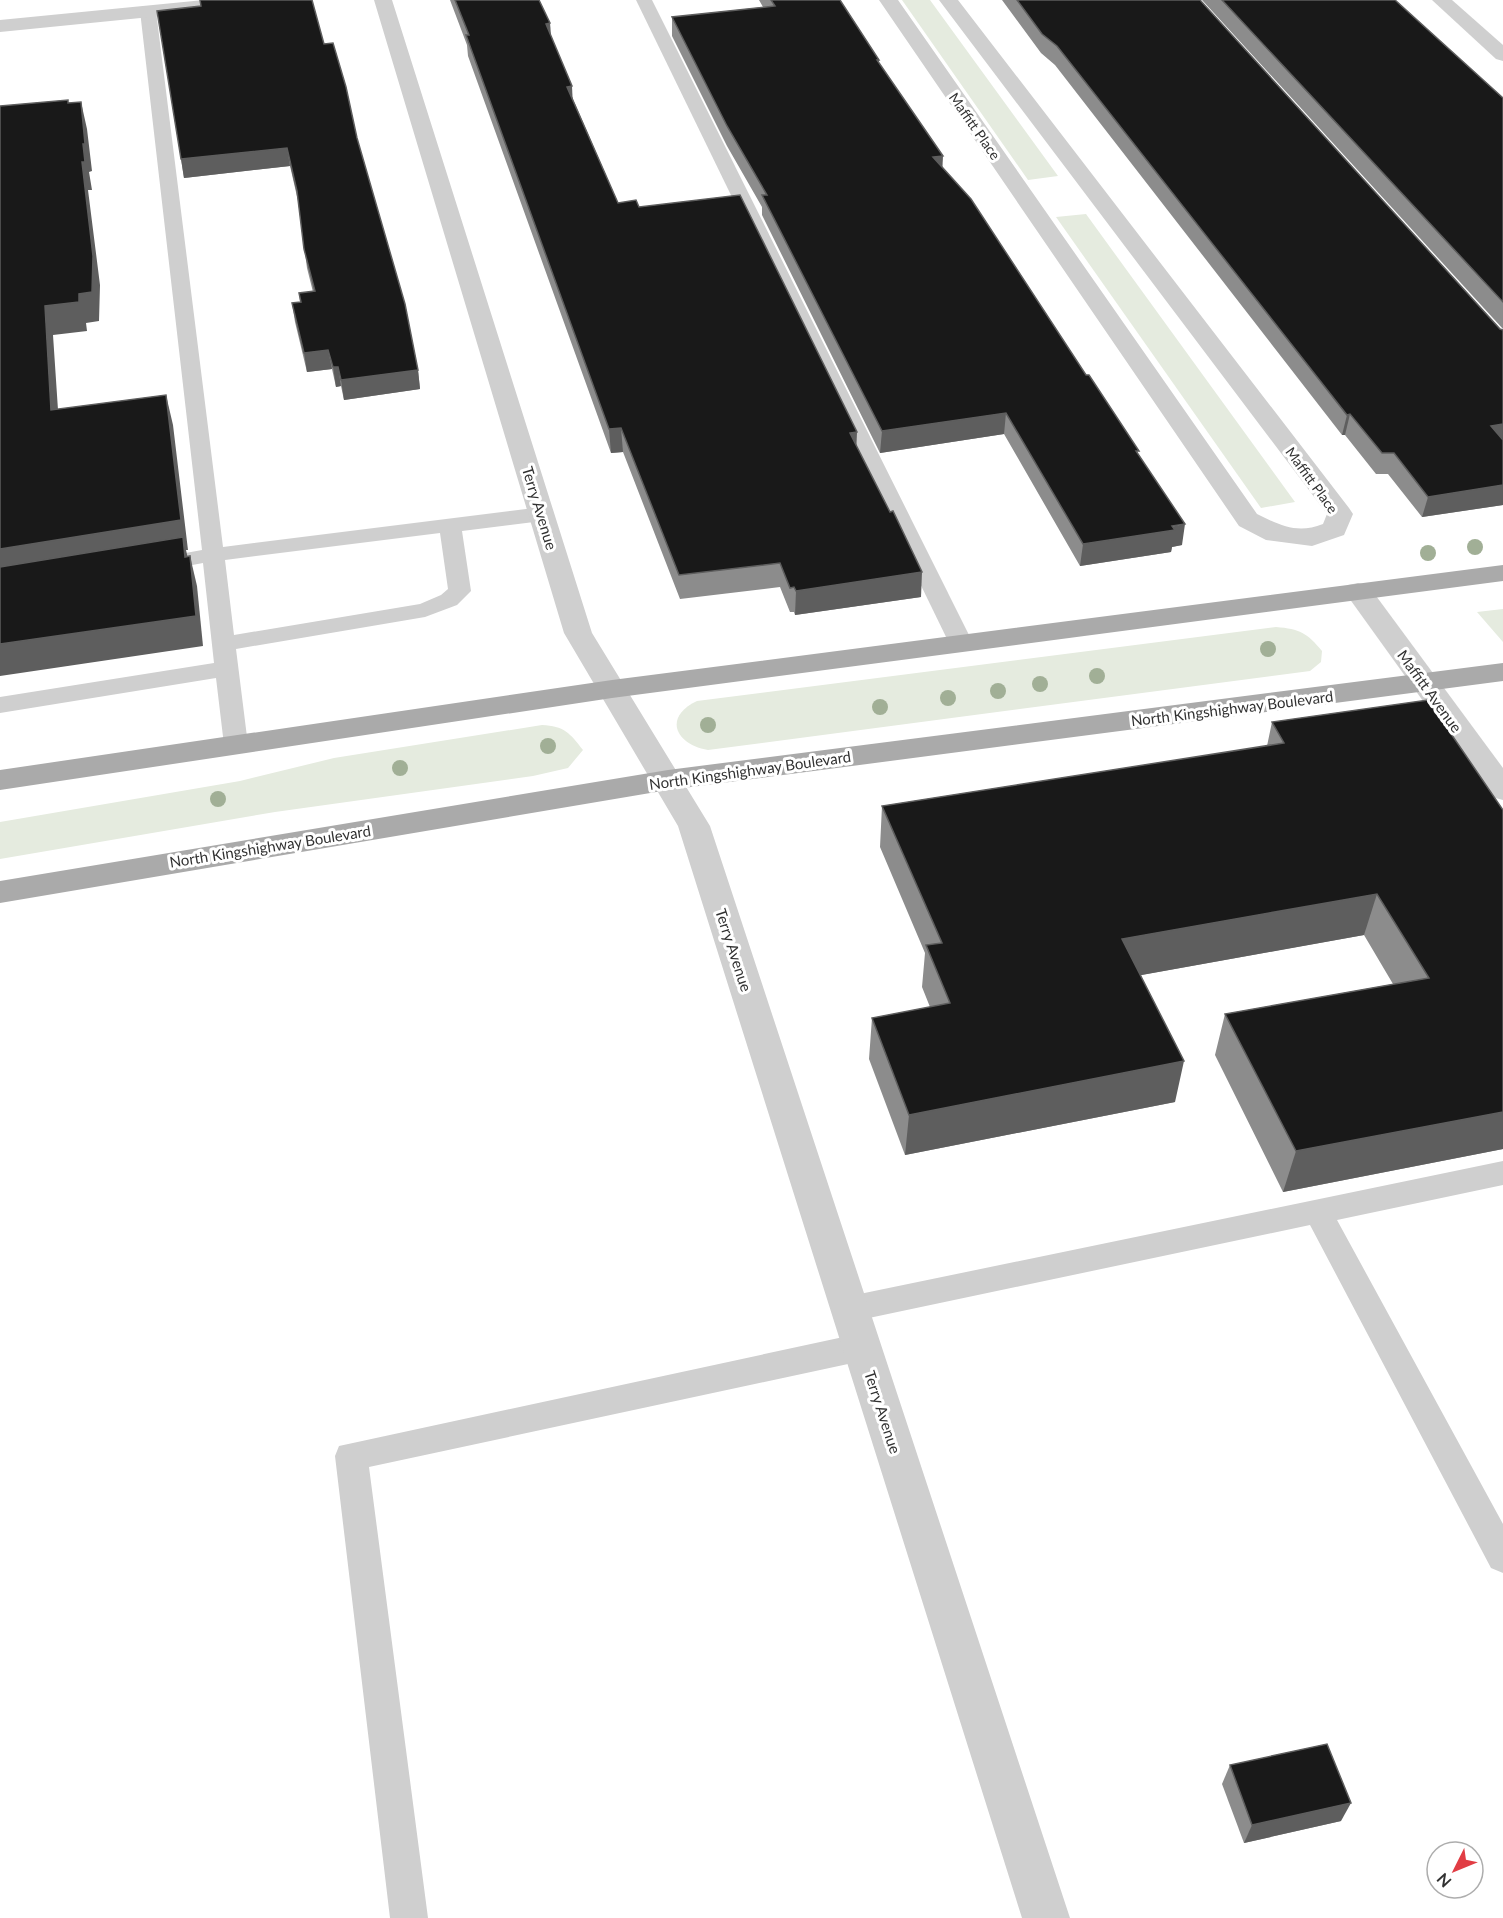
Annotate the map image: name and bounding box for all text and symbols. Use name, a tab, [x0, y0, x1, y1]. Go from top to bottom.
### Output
street label: Maffitt Place	[946, 89, 1004, 163]
street label: Maffitt Place	[1282, 444, 1342, 516]
street label: Terry Avenue	[519, 464, 561, 552]
street label: Maffitt Avenue	[1394, 646, 1466, 736]
street label: North Kingshighway Boulevard	[1130, 687, 1334, 729]
street label: North Kingshighway Boulevard	[648, 747, 852, 793]
street label: North Kingshighway Boulevard	[168, 821, 372, 871]
street label: Terry Avenue	[712, 906, 756, 994]
street label: Terry Avenue	[861, 1368, 905, 1456]
north arrow	[1425, 1840, 1485, 1900]
text: N	[1433, 1870, 1455, 1892]

